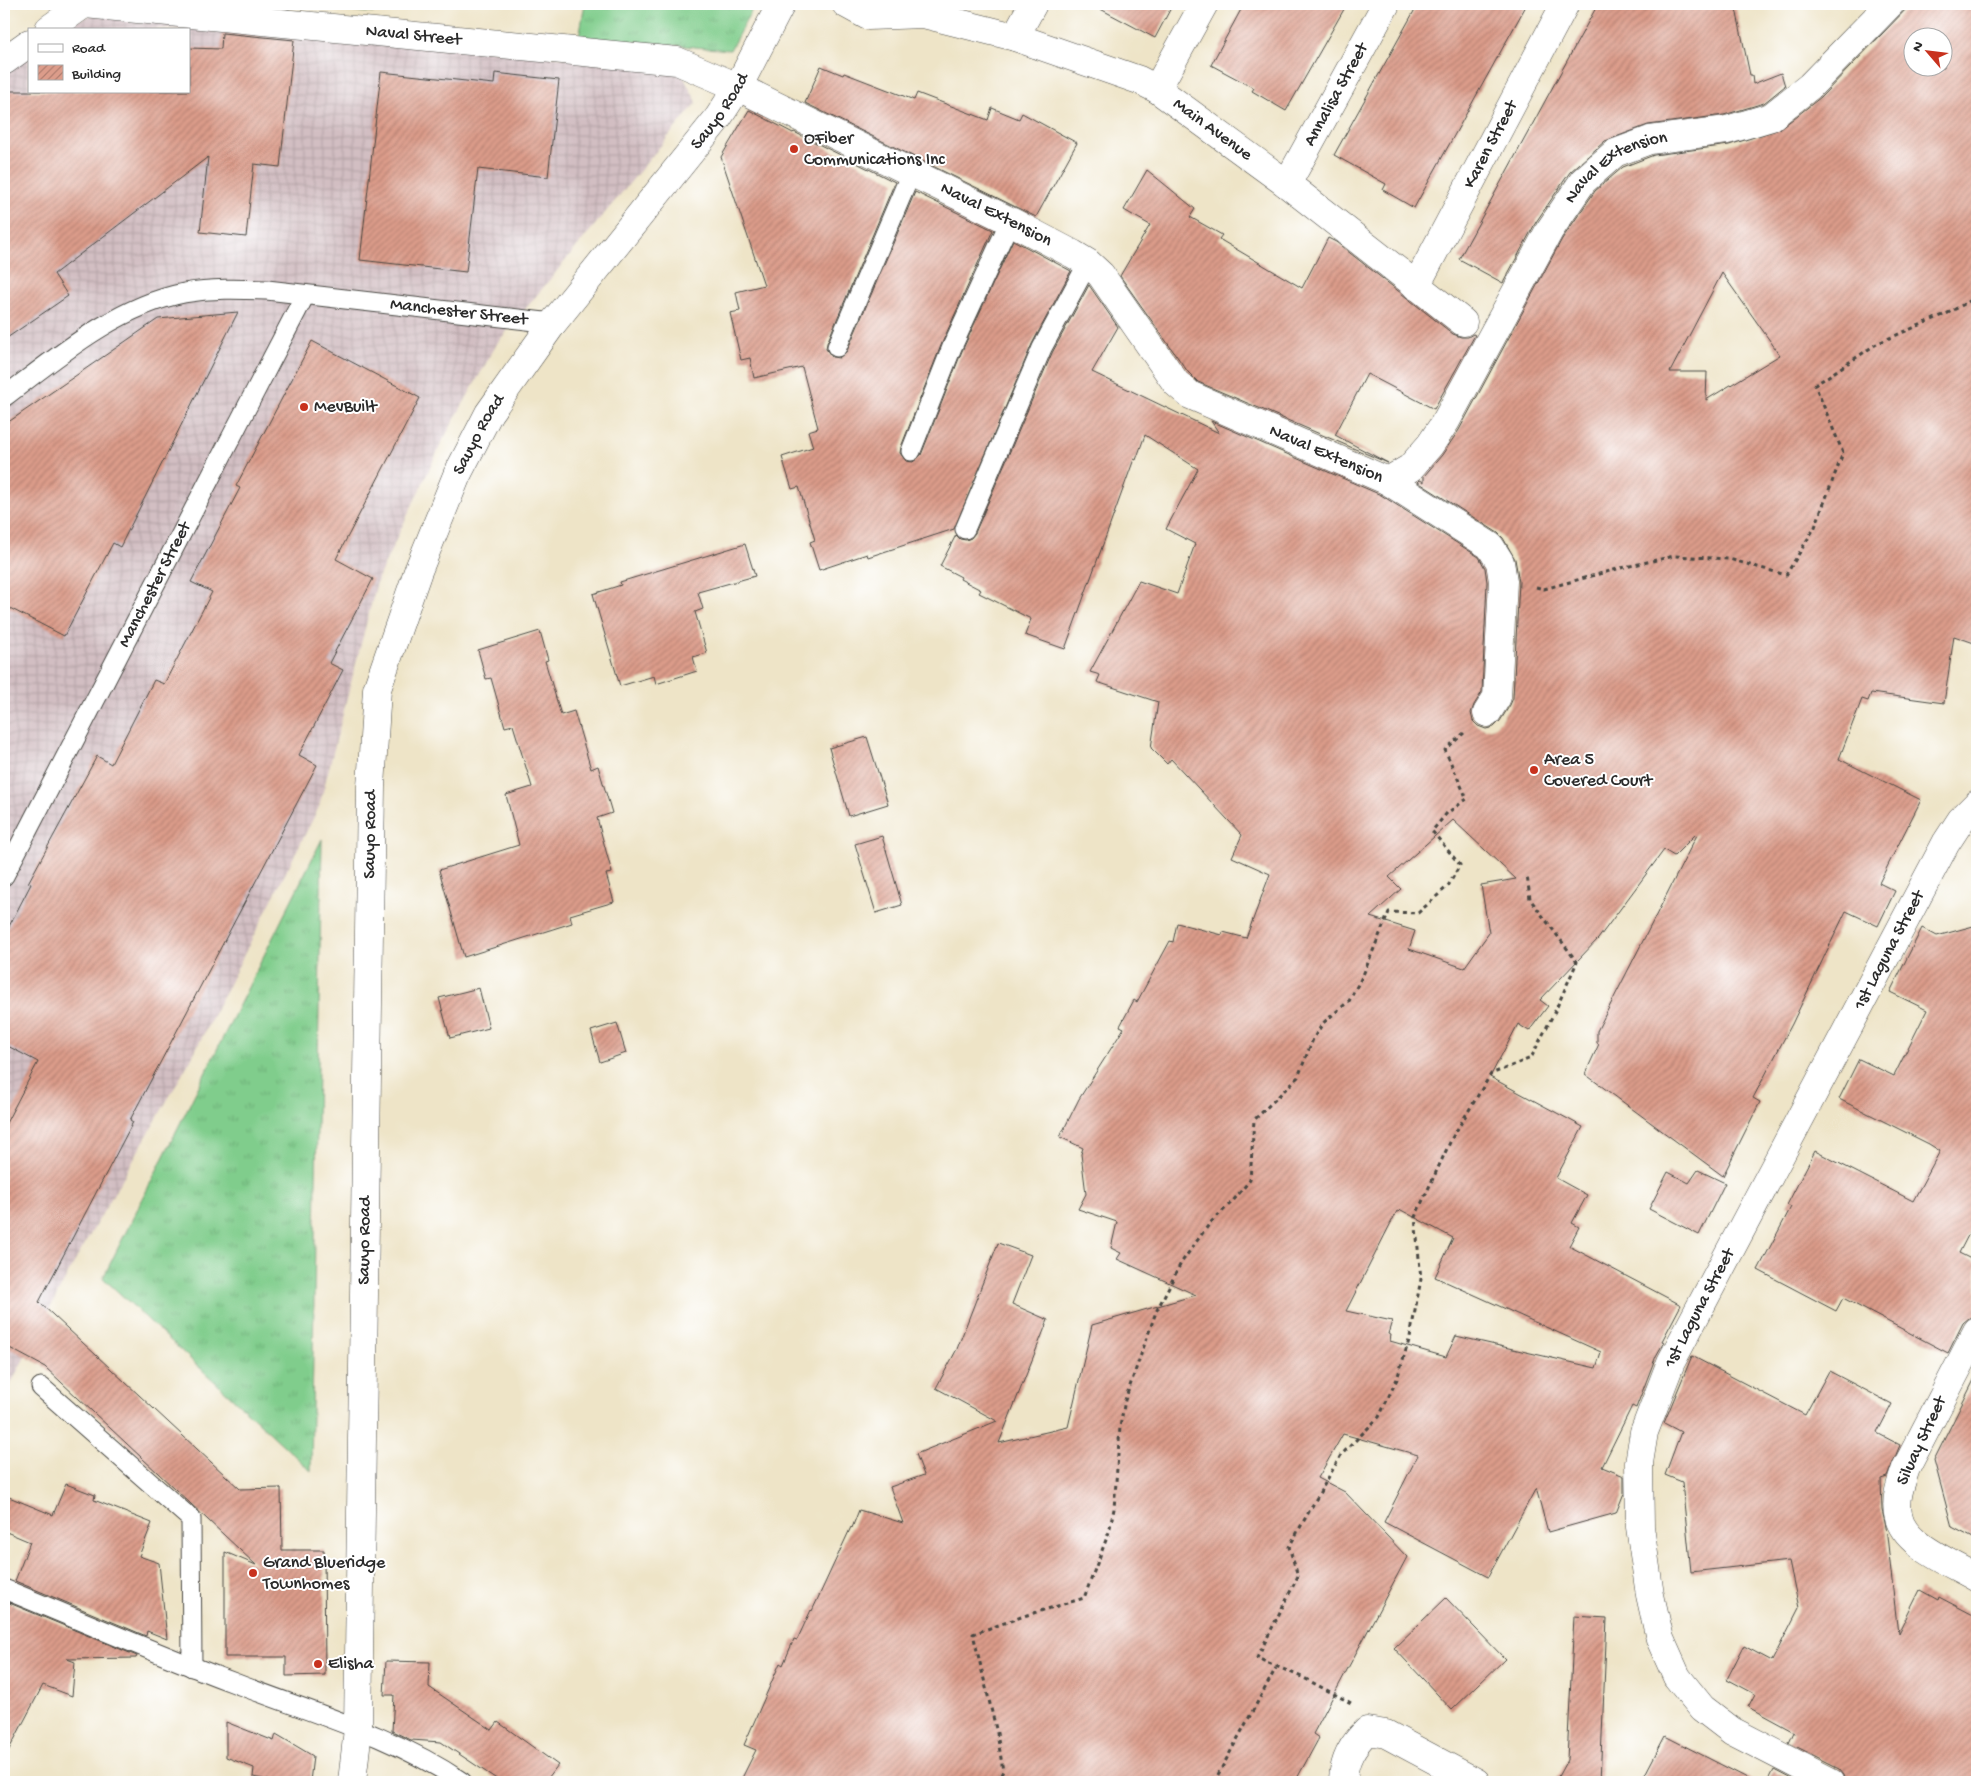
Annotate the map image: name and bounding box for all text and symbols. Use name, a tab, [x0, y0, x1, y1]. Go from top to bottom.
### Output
street label: Naval Street	[365, 21, 464, 51]
legend	[28, 28, 190, 92]
north arrow	[1904, 28, 1954, 78]
street label: Annalisa Street	[1299, 38, 1374, 150]
text: N	[1909, 39, 1928, 55]
text: Road	[72, 40, 106, 58]
text: Building	[71, 66, 121, 84]
street label: Sauyo Road	[686, 69, 754, 154]
street label: Main Avenue	[1169, 94, 1257, 166]
street label: Karen Street	[1459, 96, 1523, 192]
street label: Naval Extension	[1560, 127, 1669, 208]
place label: OFiber Communications Inc	[804, 129, 946, 171]
marker: OFiber Communications Inc	[788, 143, 800, 155]
street label: Naval Extension	[937, 178, 1056, 252]
street label: Manchester Street	[389, 294, 530, 331]
street label: Sauyo Road	[448, 389, 510, 478]
place label: MevBuilt	[314, 397, 378, 418]
marker: MevBuilt	[298, 401, 310, 413]
street label: Naval Extension	[1266, 420, 1387, 488]
street label: Manchester Street	[114, 517, 197, 651]
place label: Area 5 Covered Court	[1544, 750, 1654, 792]
marker: Area 5 Covered Court	[1528, 764, 1540, 776]
street label: Sauyo Road	[359, 789, 381, 879]
street label: 1st Laguna Street	[1849, 886, 1930, 1014]
street label: Sauyo Road	[354, 1194, 376, 1285]
street label: 1st Laguna Street	[1659, 1243, 1740, 1371]
street label: Siluay Street	[1892, 1392, 1952, 1489]
place label: Grand Blueridge Townhomes	[262, 1553, 386, 1595]
marker: Grand Blueridge Townhomes	[247, 1567, 259, 1579]
place label: Elisha	[328, 1654, 374, 1675]
marker: Elisha	[312, 1658, 324, 1670]

